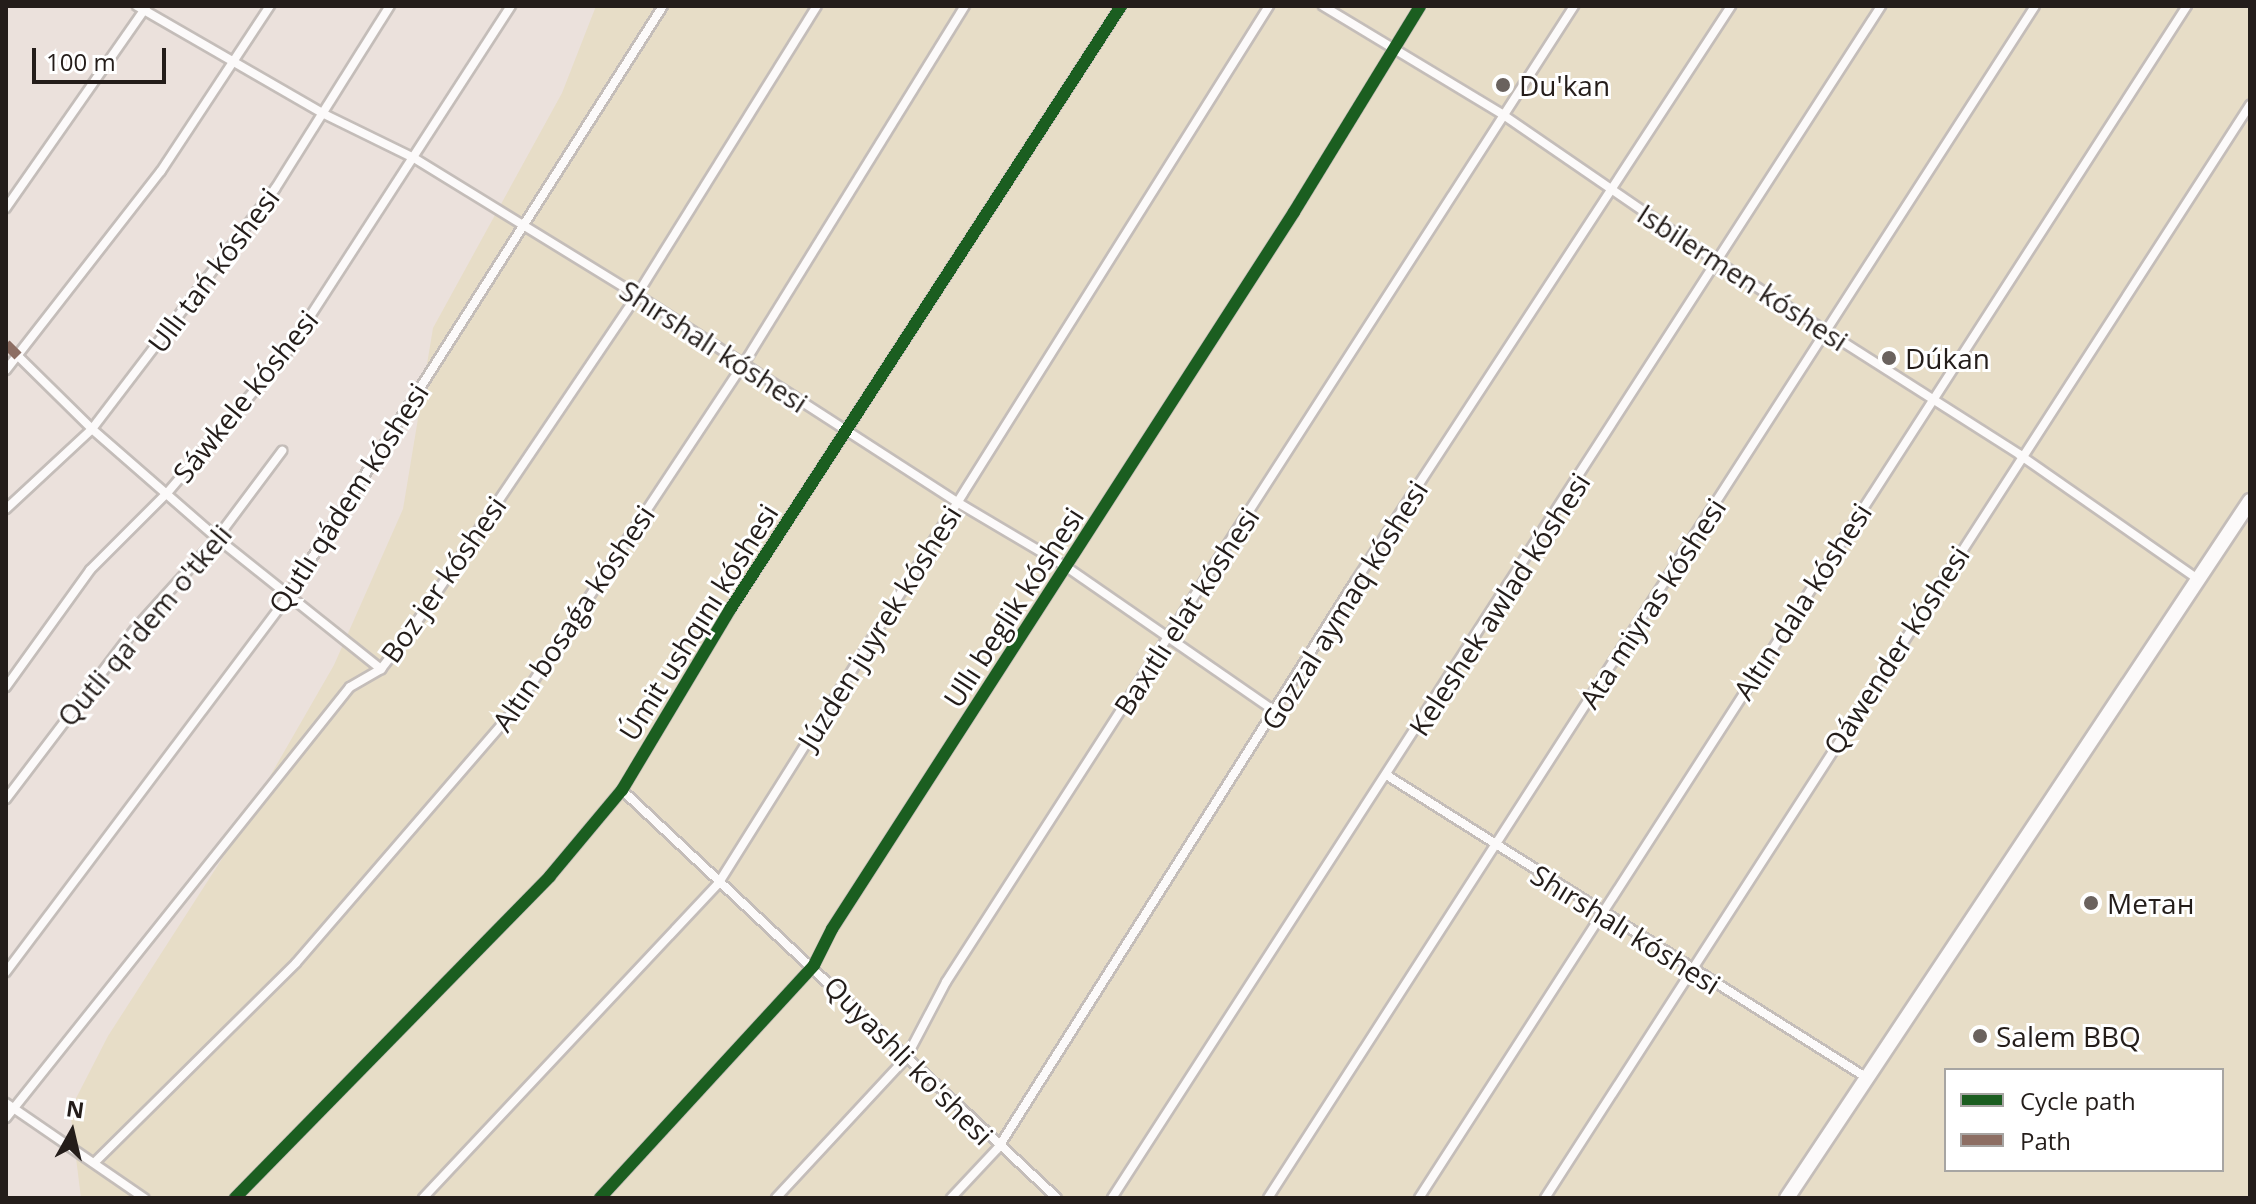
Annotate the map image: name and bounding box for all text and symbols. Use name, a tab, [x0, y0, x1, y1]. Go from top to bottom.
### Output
scale bar	[36, 32, 170, 82]
text: 100 m	[46, 45, 116, 78]
place label: Du'kan	[1519, 68, 1610, 102]
marker: Du'kan	[1494, 76, 1512, 94]
street label: Ullı tań kóshesi	[140, 181, 286, 359]
street label: Isbilermen kóshesi	[1632, 196, 1854, 358]
street label: Shırshalı kóshesi	[614, 273, 814, 419]
street label: Sáwkele kóshesi	[165, 303, 325, 489]
place label: Dúkan	[1905, 341, 1990, 375]
marker: Dúkan	[1880, 349, 1898, 367]
street label: Qutlı qádem kóshesi	[261, 377, 435, 619]
street label: Keleshek awlad kóshesi	[1401, 466, 1597, 742]
street label: Gozzal aymaq kóshesi	[1254, 474, 1434, 736]
street label: Boz jer kóshesi	[373, 489, 513, 669]
street label: Ata miyras kóshesi	[1572, 492, 1732, 714]
street label: Altın dala kóshesi	[1726, 497, 1878, 705]
street label: Úmit ushqını kóshesi	[612, 498, 784, 746]
street label: Altın bosaǵa kóshesi	[485, 499, 661, 737]
street label: Júzden juyrek kóshesi	[790, 499, 968, 755]
street label: Ullı beglik kóshesi	[936, 501, 1090, 713]
street label: Baxıtlı elat kóshesi	[1106, 501, 1266, 721]
street label: Qutli qa'dem o'tkeli	[50, 517, 238, 733]
street label: Qáwender kóshesi	[1816, 539, 1976, 761]
street label: Shırshalı kóshesi	[1525, 857, 1727, 1001]
place label: Метан	[2107, 886, 2194, 920]
marker: Метан	[2082, 894, 2100, 912]
street label: Quyashli ko'shesi	[818, 969, 1000, 1151]
place label: Salem BBQ	[1996, 1019, 2141, 1053]
marker: Salem BBQ	[1971, 1027, 1989, 1045]
legend	[1944, 1068, 2224, 1172]
text: Cycle path	[2020, 1084, 2136, 1117]
north arrow	[32, 1092, 112, 1172]
text: N	[64, 1092, 86, 1124]
text: Path	[2020, 1124, 2071, 1157]

